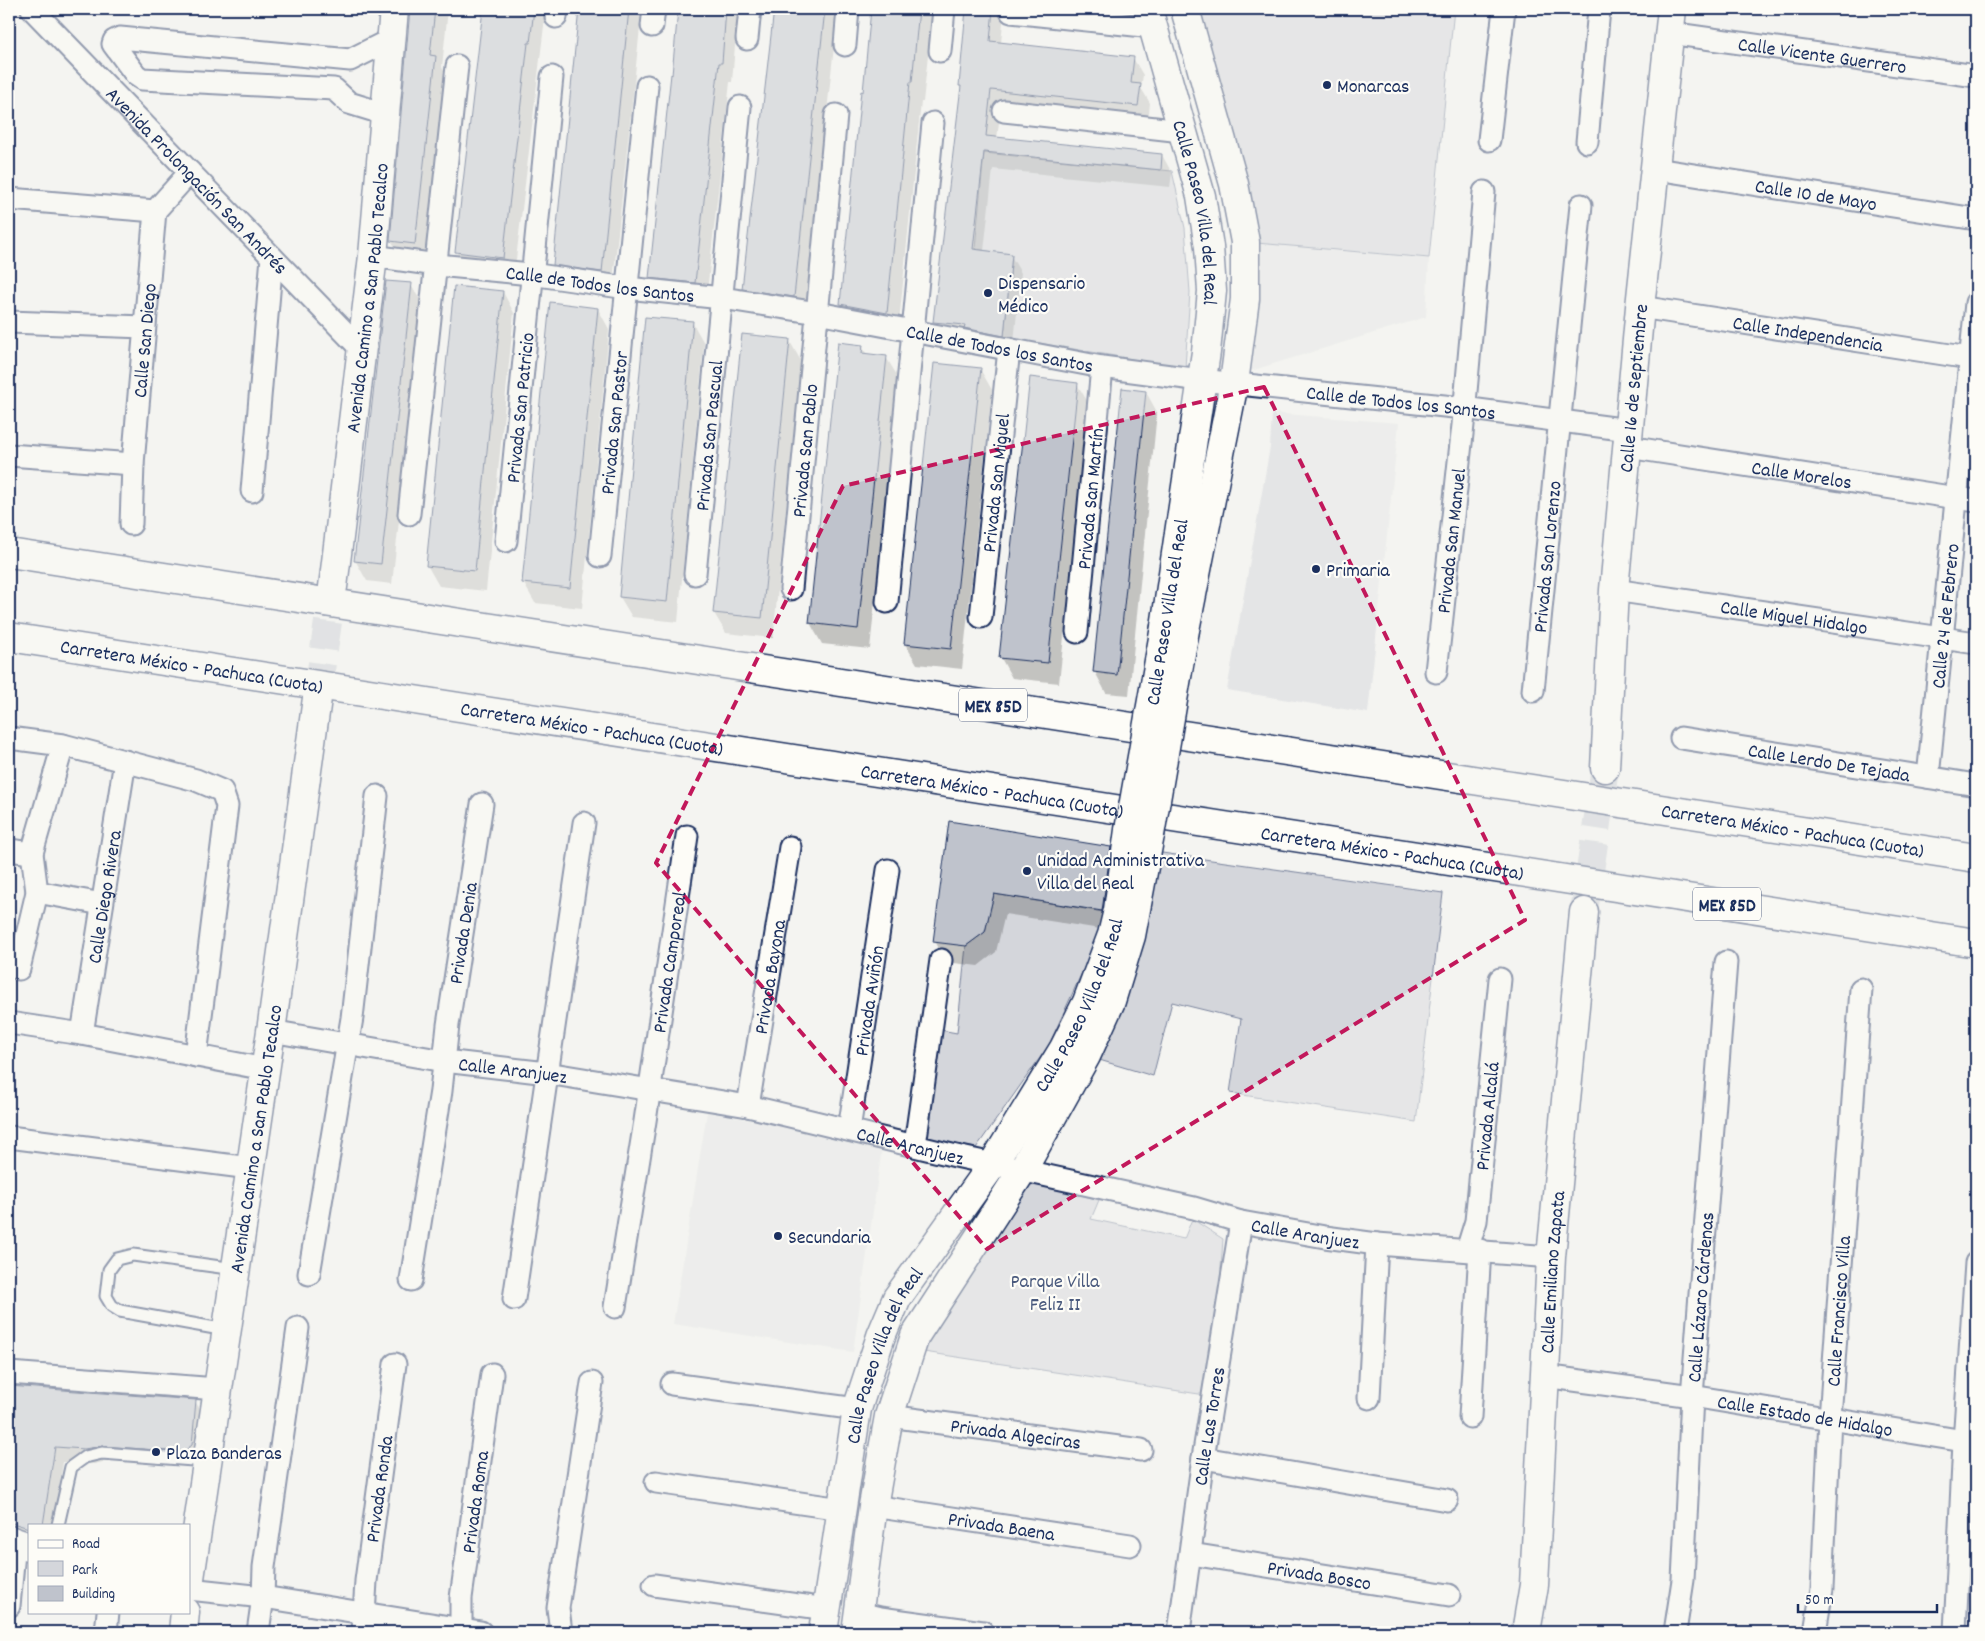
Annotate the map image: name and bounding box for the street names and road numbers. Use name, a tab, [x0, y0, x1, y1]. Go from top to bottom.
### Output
street label: Calle Vicente Guerrero	[1736, 32, 1908, 83]
street label: Avenida Prolongación San Andrés	[98, 82, 293, 282]
street label: Calle Paseo Villa del Real	[1163, 117, 1223, 306]
street label: Avenida Camino a San Pablo Tecalco	[341, 162, 398, 435]
street label: Calle 10 de Mayo	[1753, 174, 1879, 220]
street label: Calle de Todos los Santos	[504, 261, 696, 312]
street label: Calle San Diego	[128, 282, 166, 399]
street label: Calle 16 de Septiembre	[1614, 303, 1657, 474]
street label: Calle Independencia	[1730, 311, 1885, 361]
street label: Calle de Todos los Santos	[903, 319, 1096, 382]
street label: Privada San Patricio	[501, 331, 544, 484]
street label: Privada San Pastor	[595, 349, 637, 496]
street label: Privada San Pascual	[690, 359, 733, 512]
street label: Calle de Todos los Santos	[1305, 380, 1497, 429]
street label: Privada San Pablo	[787, 383, 827, 519]
street label: Privada San Miguel	[977, 412, 1019, 554]
street label: Privada San Martín	[1072, 427, 1113, 571]
street label: Calle Morelos	[1749, 455, 1854, 499]
street label: Privada San Manuel	[1431, 467, 1475, 615]
street label: Privada San Lorenzo	[1528, 480, 1571, 634]
street label: Calle Paseo Villa del Real	[1140, 517, 1198, 708]
street label: Calle 24 de Febrero	[1926, 542, 1969, 690]
street label: Calle Miguel Hidalgo	[1718, 595, 1869, 644]
street label: Carretera México - Pachuca (Cuota)	[58, 634, 325, 703]
road number: MEX 85D	[959, 688, 1027, 722]
street label: Carretera México - Pachuca (Cuota)	[458, 696, 725, 765]
street label: Calle Lerdo De Tejada	[1746, 738, 1912, 791]
street label: Carretera México - Pachuca (Cuota)	[858, 759, 1125, 827]
street label: Carretera México - Pachuca (Cuota)	[1659, 798, 1926, 867]
street label: Carretera México - Pachuca (Cuota)	[1259, 821, 1525, 889]
street label: Calle Diego Rivera	[82, 828, 131, 966]
street label: Privada Denia	[443, 880, 487, 986]
road number: MEX 85D	[1693, 888, 1761, 921]
street label: Privada Camporeal	[647, 890, 696, 1035]
street label: Calle Paseo Villa del Real	[1029, 916, 1133, 1098]
street label: Privada Bayona	[749, 917, 795, 1037]
street label: Privada Aviñón	[849, 944, 894, 1058]
street label: Avenida Camino a San Pablo Tecalco	[224, 1003, 291, 1276]
street label: Calle Aranjuez	[457, 1052, 569, 1093]
street label: Privada Alcalá	[1470, 1060, 1509, 1172]
street label: Calle Aranjuez	[853, 1122, 966, 1174]
street label: Calle Emiliano Zapata	[1535, 1189, 1574, 1354]
street label: Calle Lázaro Cárdenas	[1682, 1211, 1723, 1384]
street label: Calle Aranjuez	[1249, 1213, 1361, 1259]
street label: Calle Francisco Villa	[1821, 1234, 1860, 1388]
street label: Calle Paseo Villa del Real	[841, 1262, 932, 1446]
street label: Calle Las Torres	[1188, 1365, 1234, 1488]
street label: Calle Estado de Hidalgo	[1715, 1389, 1894, 1446]
street label: Privada Algeciras	[948, 1413, 1082, 1459]
street label: Privada Ronda	[360, 1433, 402, 1545]
street label: Privada Roma	[456, 1449, 498, 1555]
street label: Privada Baena	[946, 1507, 1057, 1550]
street label: Privada Bosco	[1265, 1555, 1373, 1599]

